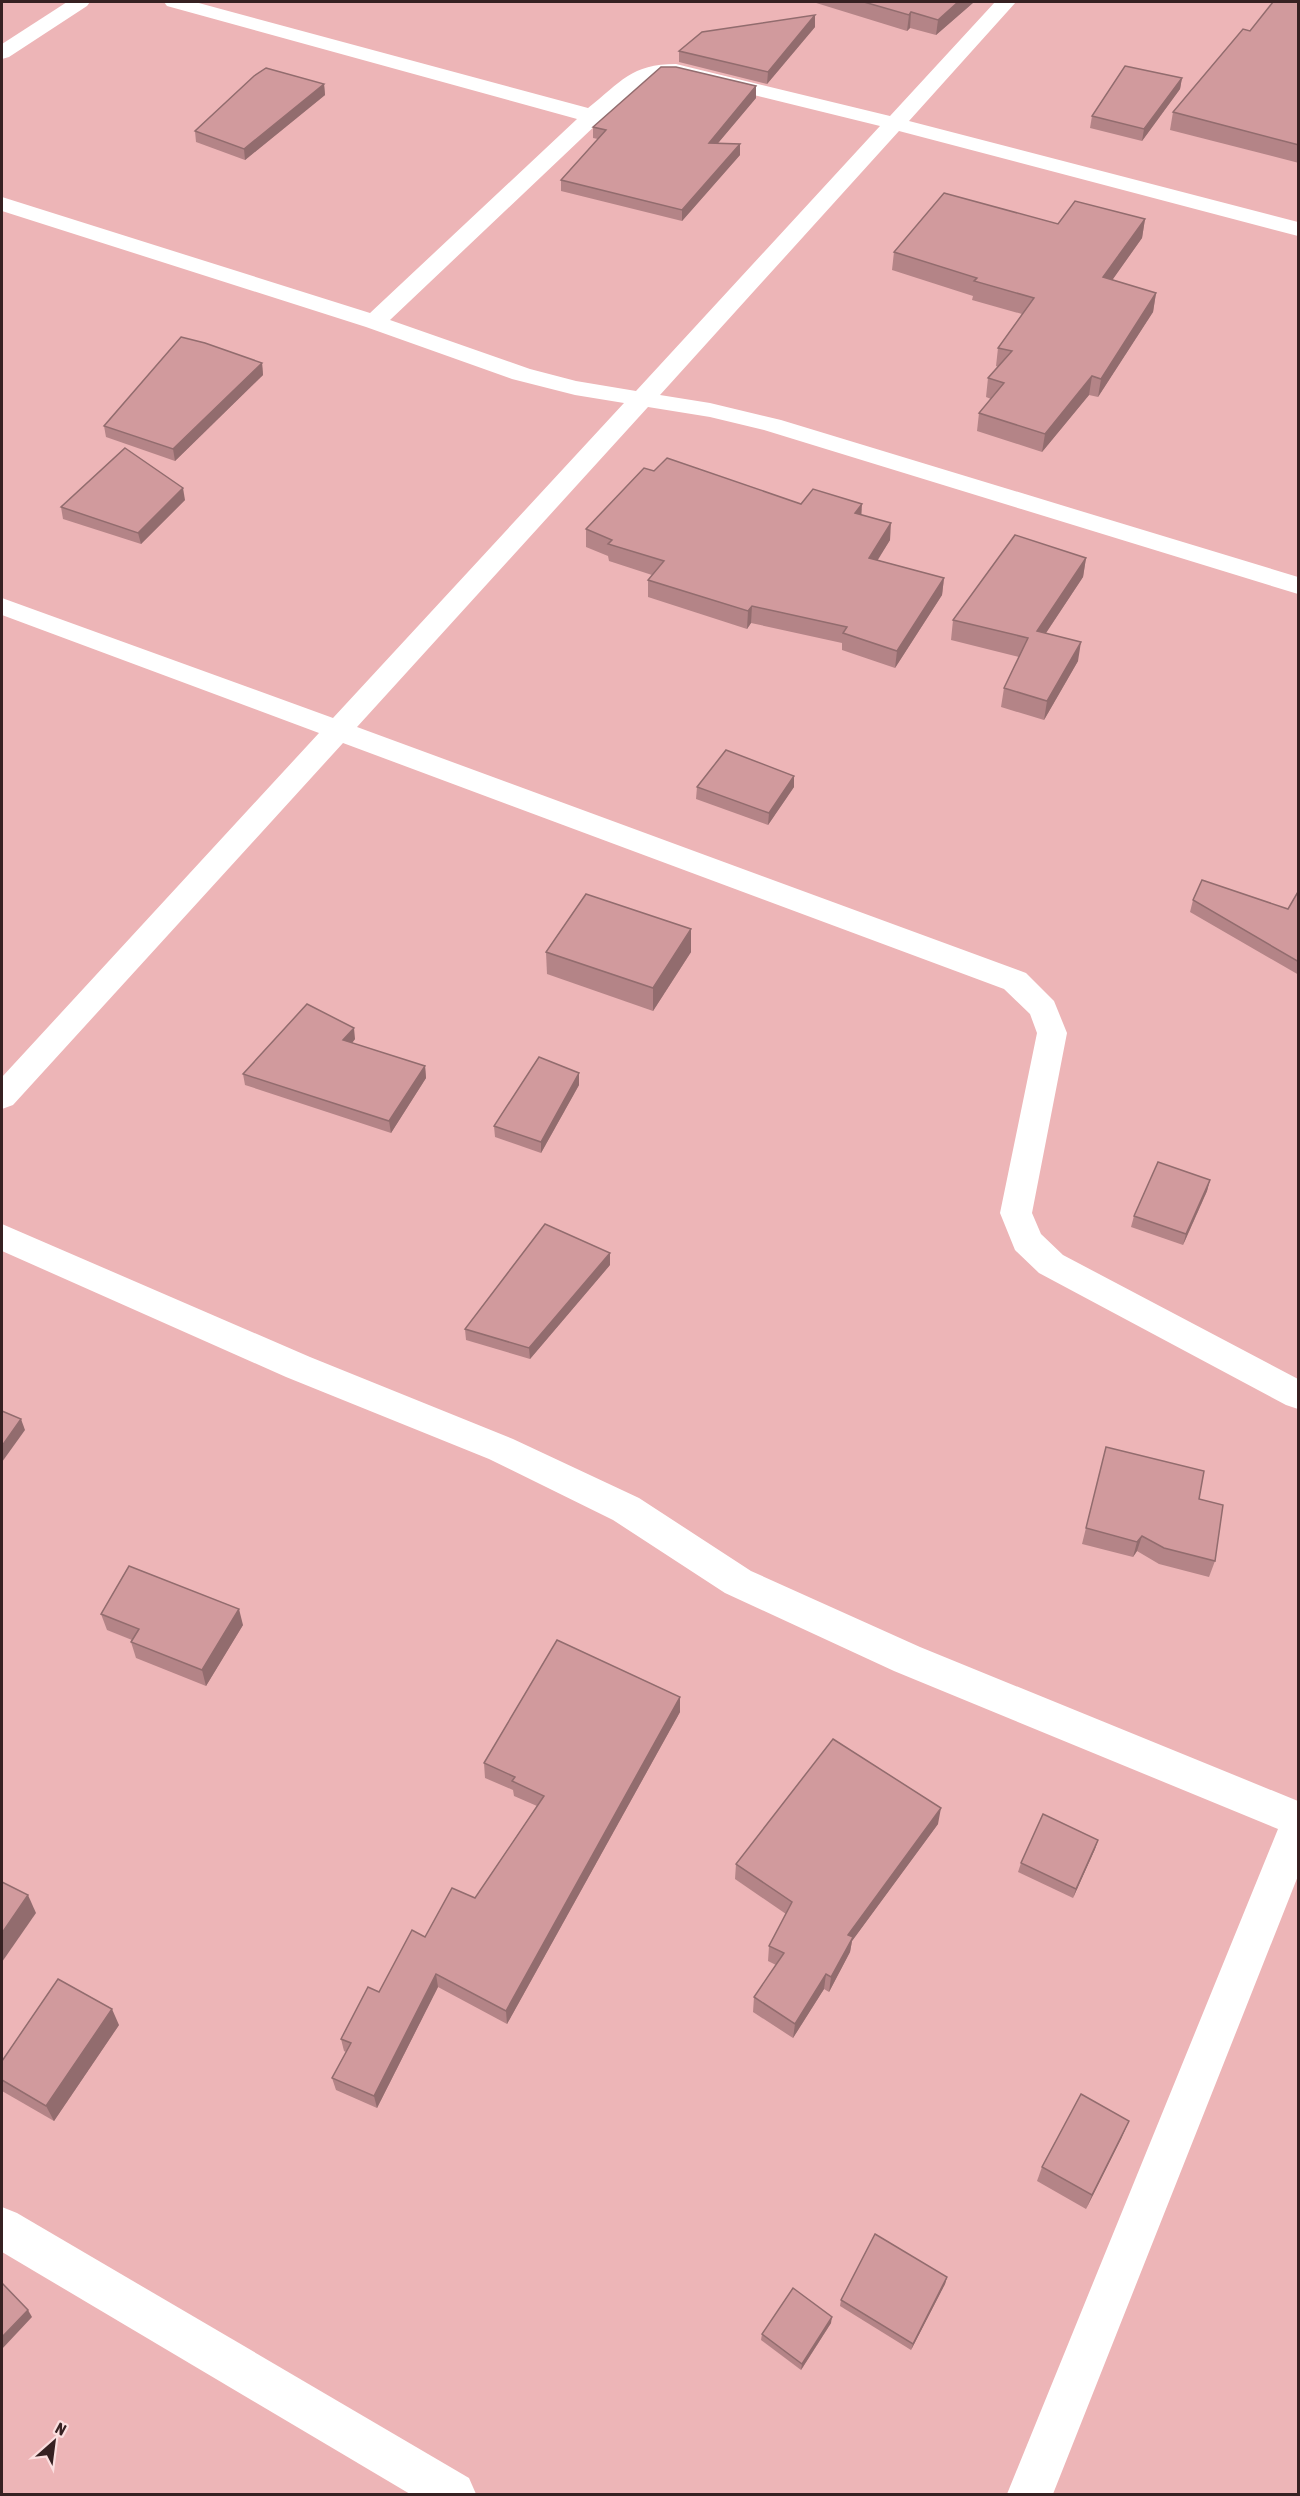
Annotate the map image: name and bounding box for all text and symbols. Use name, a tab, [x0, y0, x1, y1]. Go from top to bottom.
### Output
north arrow	[24, 2412, 84, 2472]
text: N	[53, 2419, 69, 2439]

